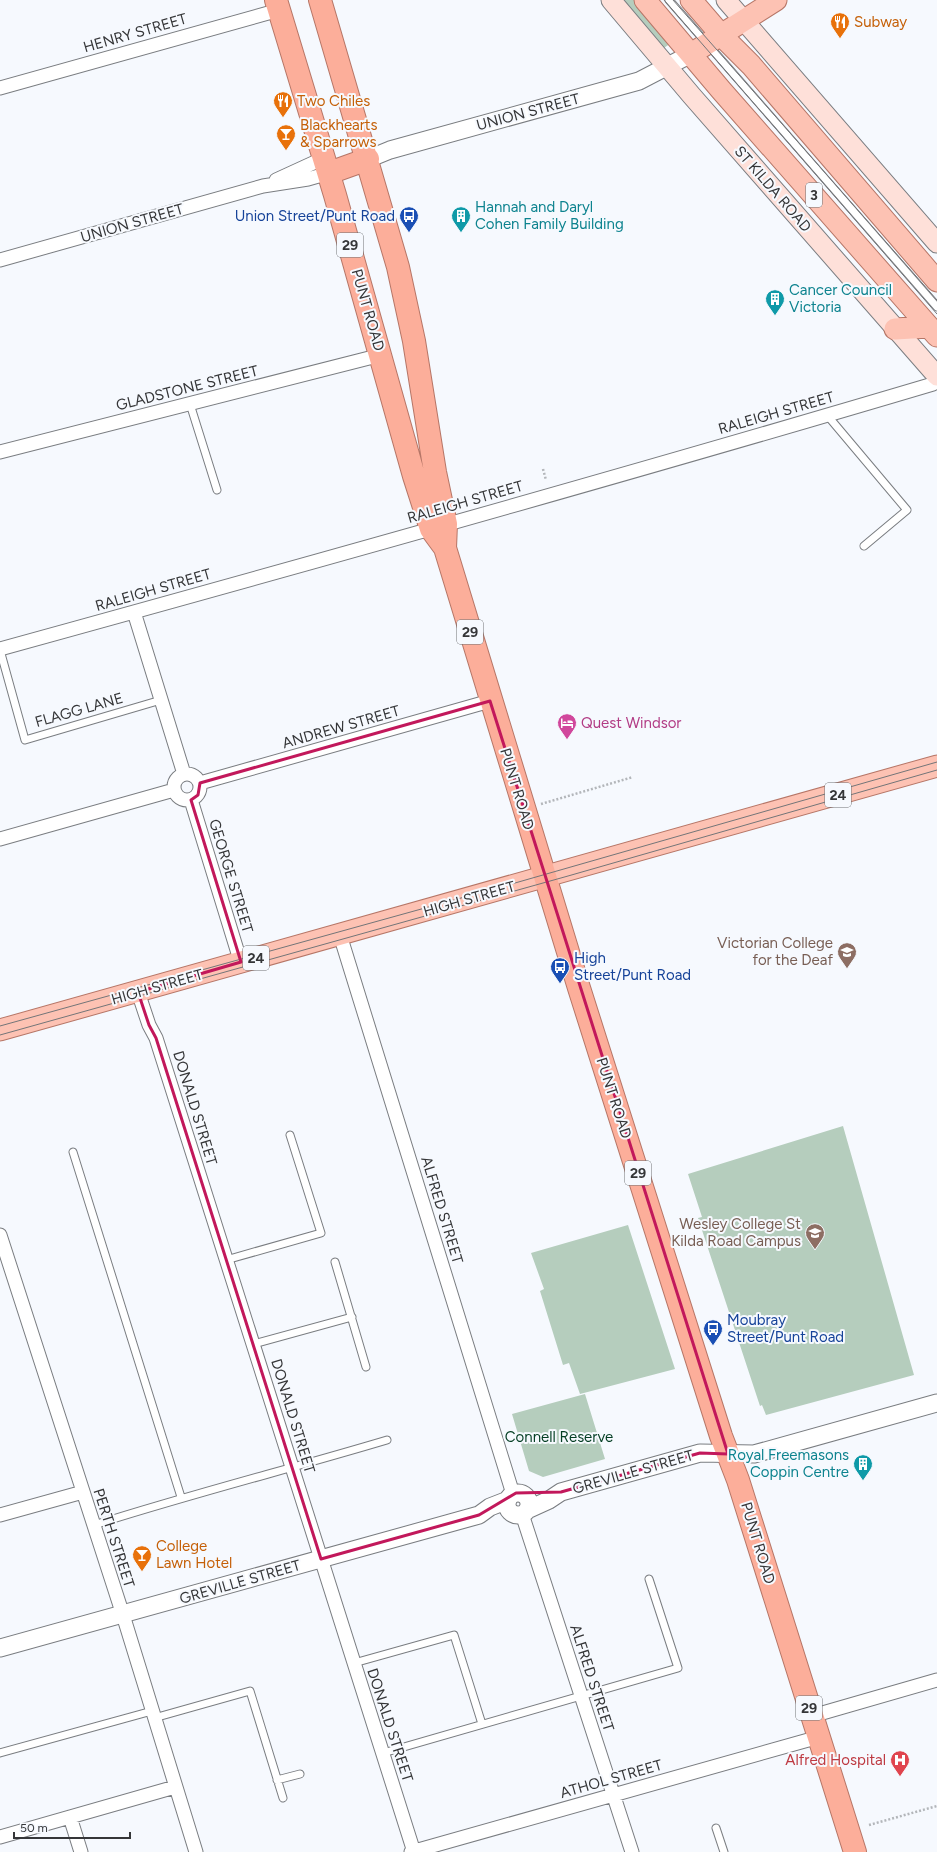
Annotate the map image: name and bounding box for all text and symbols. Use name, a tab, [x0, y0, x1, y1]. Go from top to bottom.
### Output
street label: HENRY STREET	[81, 9, 190, 56]
restaurant icon: Subway	[829, 11, 851, 39]
place label: Subway	[854, 13, 907, 31]
street label: UNION STREET	[474, 89, 582, 134]
restaurant icon: Two Chiles	[272, 90, 294, 118]
place label: Two Chiles	[297, 92, 370, 110]
place label: Blackhearts & Sparrows	[300, 116, 377, 151]
bar icon: Blackhearts & Sparrows	[275, 123, 297, 151]
street label: ST KILDA ROAD	[731, 142, 815, 236]
road number: 3	[806, 183, 822, 207]
place label: Hannah and Daryl Cohen Family Building	[475, 198, 624, 233]
street label: UNION STREET	[78, 200, 186, 246]
bus stop icon: Union Street/Punt Road	[398, 205, 420, 233]
building icon: Hannah and Daryl Cohen Family Building	[450, 205, 472, 233]
place label: Union Street/Punt Road	[235, 207, 395, 225]
road number: 29	[337, 233, 363, 257]
street label: PUNT ROAD	[348, 267, 388, 353]
place label: Cancer Council Victoria	[789, 281, 892, 316]
building icon: Cancer Council Victoria	[764, 288, 786, 316]
street label: GLADSTONE STREET	[114, 361, 261, 414]
street label: RALEIGH STREET	[716, 388, 837, 438]
street label: RALEIGH STREET	[405, 477, 526, 527]
street label: RALEIGH STREET	[93, 565, 214, 615]
road number: 29	[457, 620, 483, 644]
street label: FLAGG LANE	[33, 689, 125, 731]
street label: ANDREW STREET	[280, 701, 403, 752]
hotel icon: Quest Windsor	[556, 712, 578, 740]
place label: Quest Windsor	[581, 714, 681, 732]
street label: PUNT ROAD	[496, 746, 538, 832]
road number: 24	[825, 783, 851, 807]
street label: GEORGE STREET	[205, 817, 257, 936]
street label: HIGH STREET	[421, 877, 518, 921]
place label: Victorian College for the Deaf	[717, 934, 833, 969]
school or university icon: Victorian College for the Deaf	[836, 941, 858, 969]
road number: 24	[243, 946, 269, 970]
place label: High Street/Punt Road	[574, 949, 691, 984]
bus stop icon: High Street/Punt Road	[549, 956, 571, 984]
street label: HIGH STREET	[109, 965, 206, 1009]
street label: DONALD STREET	[169, 1049, 221, 1168]
street label: PUNT ROAD	[592, 1055, 636, 1141]
street label: ALFRED STREET	[417, 1154, 467, 1267]
road number: 29	[625, 1161, 651, 1185]
place label: Wesley College St Kilda Road Campus	[671, 1215, 801, 1250]
school or university icon: Wesley College St Kilda Road Campus	[804, 1222, 826, 1250]
place label: Moubray Street/Punt Road	[727, 1311, 844, 1346]
bus stop icon: Moubray Street/Punt Road	[702, 1318, 724, 1346]
street label: DONALD STREET	[267, 1357, 319, 1476]
park label: Connell Reserve	[505, 1428, 613, 1446]
street label: GREVILLE STREET	[570, 1446, 696, 1498]
place label: Royal Freemasons Coppin Centre	[728, 1446, 849, 1481]
building icon: Royal Freemasons Coppin Centre	[852, 1453, 874, 1481]
street label: PERTH STREET	[90, 1486, 139, 1590]
street label: PUNT ROAD	[737, 1500, 779, 1586]
place label: College Lawn Hotel	[156, 1537, 232, 1572]
bar icon: College Lawn Hotel	[131, 1544, 153, 1572]
street label: GREVILLE STREET	[177, 1556, 303, 1608]
street label: ALFRED STREET	[566, 1622, 618, 1734]
street label: DONALD STREET	[363, 1666, 417, 1785]
road number: 29	[796, 1696, 822, 1720]
hospital icon: Alfred Hospital	[889, 1749, 911, 1777]
place label: Alfred Hospital	[785, 1751, 886, 1769]
street label: ATHOL STREET	[558, 1756, 665, 1802]
scale bar	[14, 1814, 130, 1840]
text: 50 m	[20, 1821, 48, 1835]

